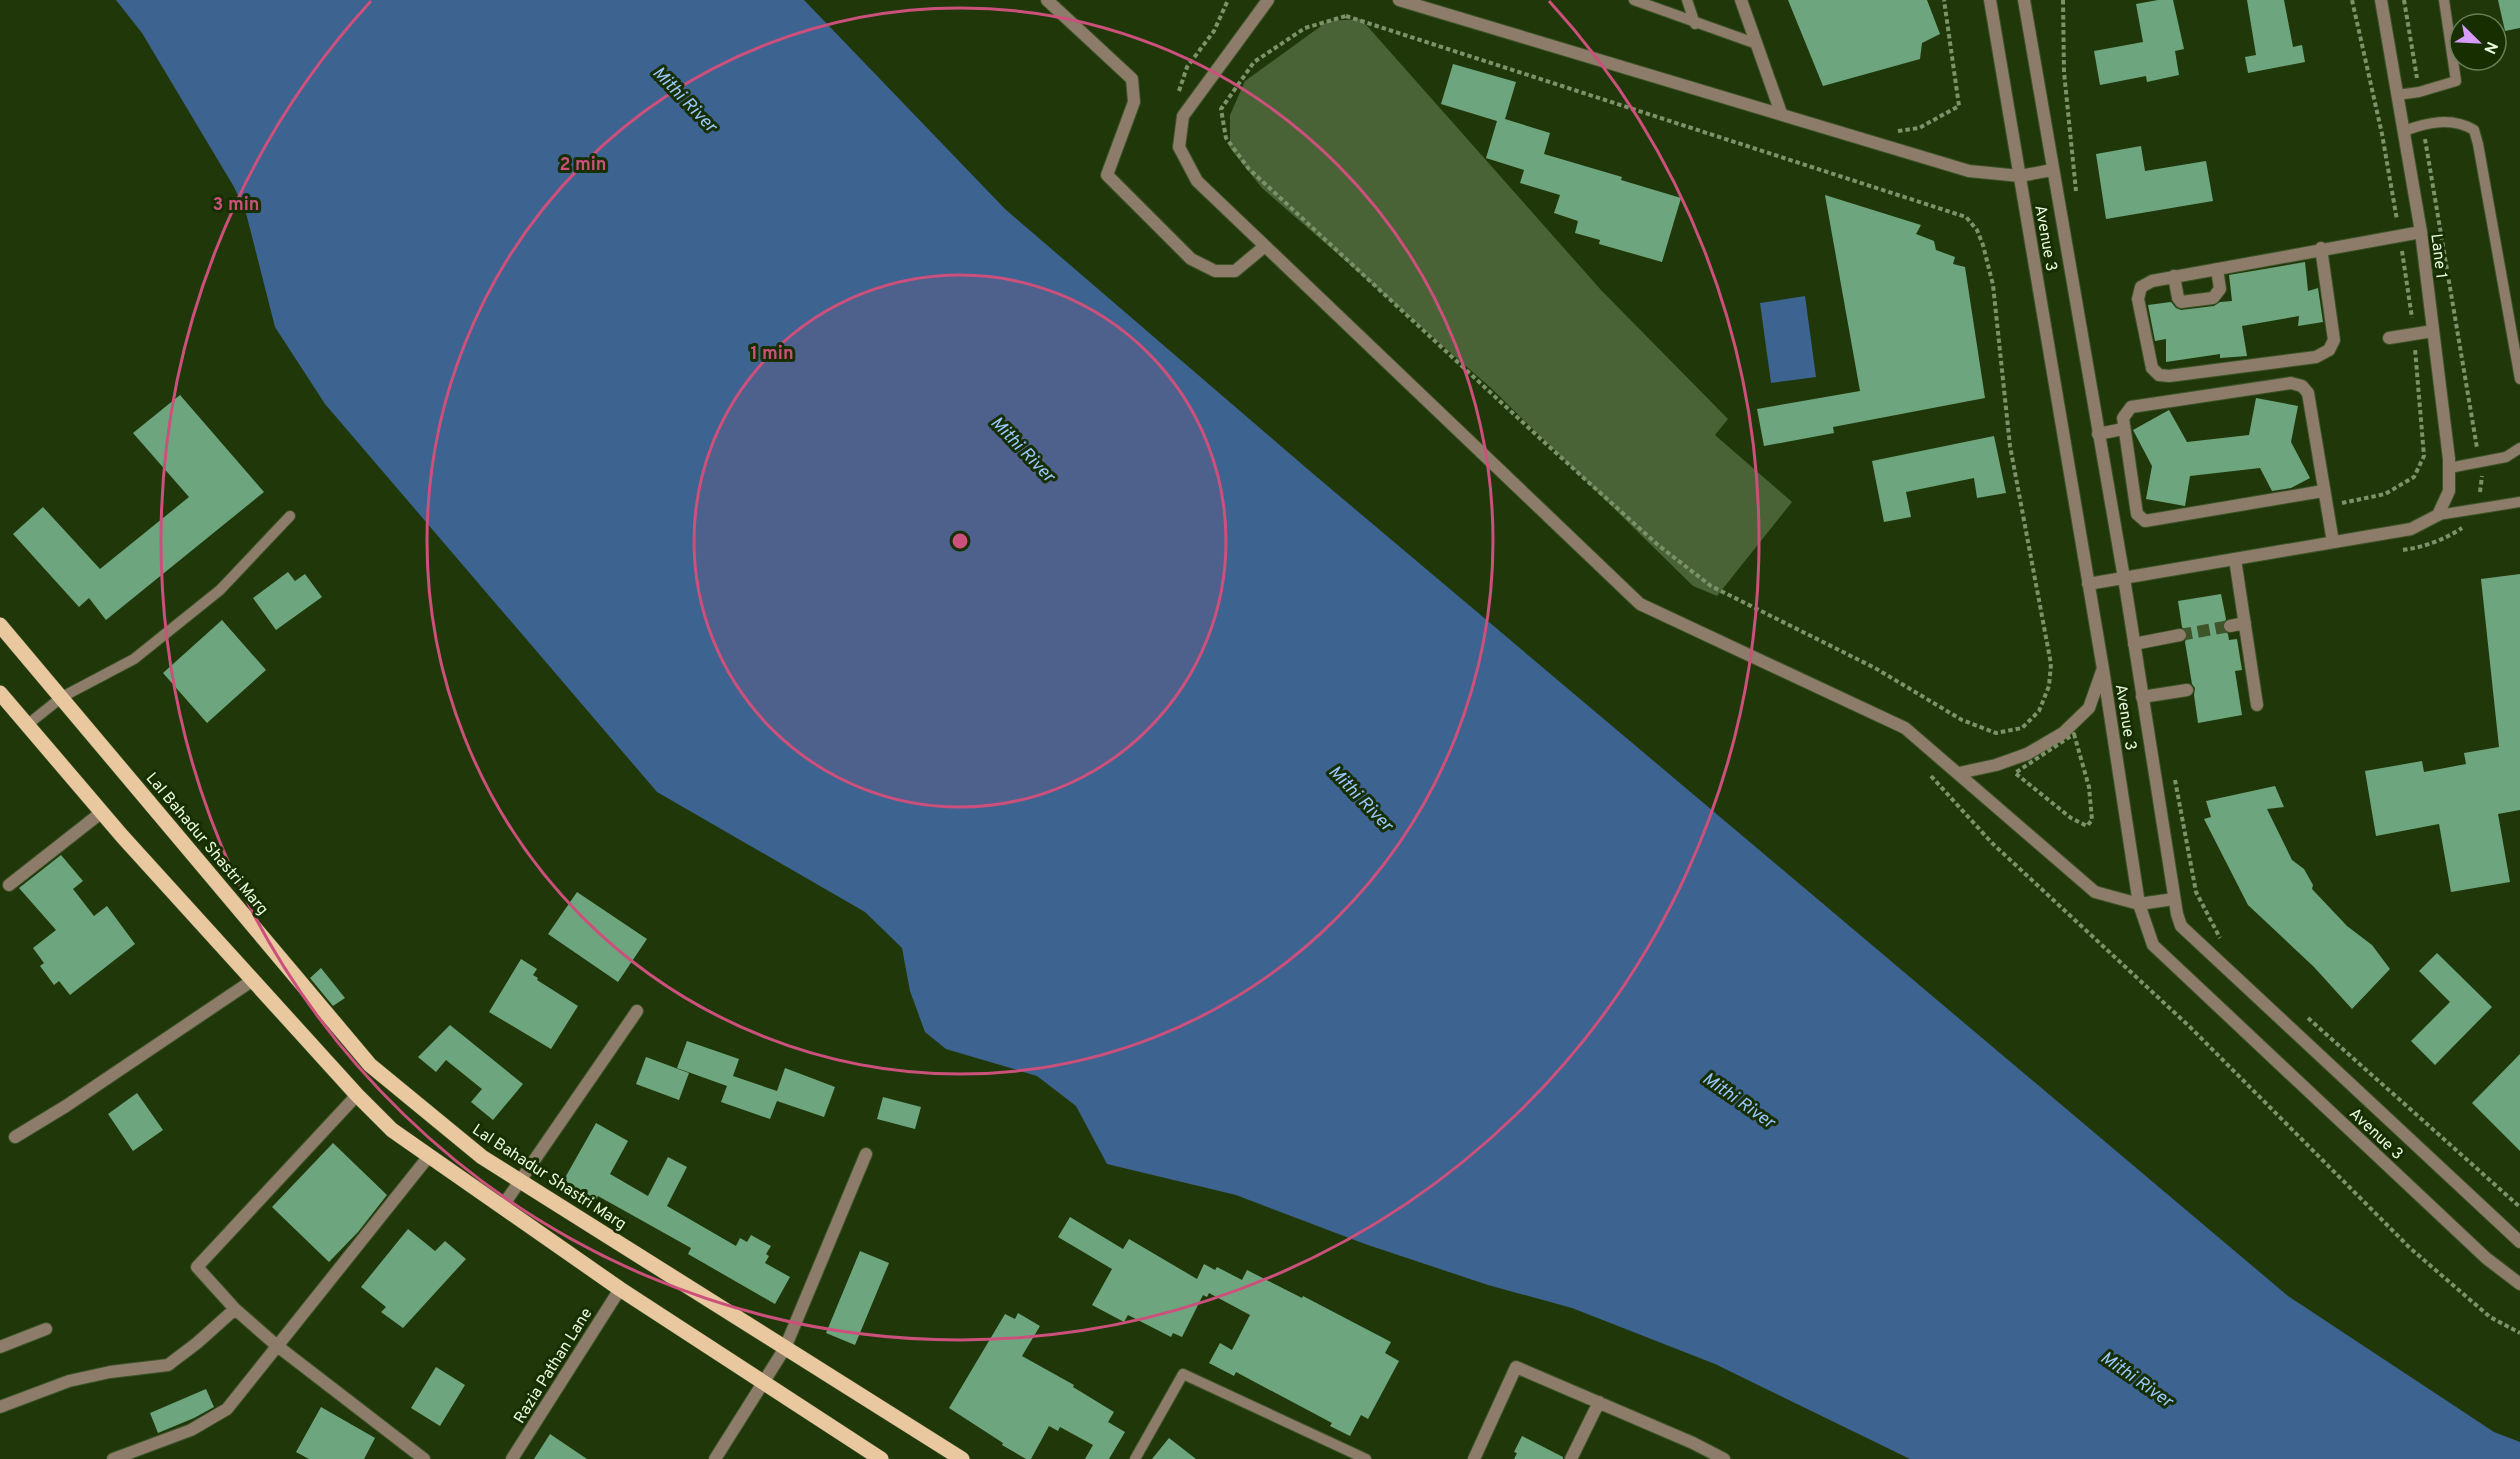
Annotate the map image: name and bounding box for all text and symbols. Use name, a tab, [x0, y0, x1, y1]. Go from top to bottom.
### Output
north arrow	[2448, 12, 2508, 72]
text: N	[2478, 38, 2501, 57]
water label: Mithi River	[647, 62, 723, 140]
text: 2 min	[559, 154, 607, 177]
text: 3 min	[213, 194, 259, 217]
street label: Avenue 3	[2029, 204, 2061, 273]
street label: Lane 1	[2425, 233, 2451, 280]
text: 1 min	[750, 343, 794, 366]
water label: Mithi River	[985, 412, 1061, 490]
centre of rings	[950, 531, 970, 551]
street label: Avenue 3	[2110, 683, 2140, 752]
water label: Mithi River	[1323, 761, 1399, 839]
street label: Lal Bahadur Shastri Marg	[141, 769, 272, 920]
water label: Mithi River	[1697, 1068, 1781, 1136]
street label: Avenue 3	[2344, 1104, 2407, 1165]
street label: Lal Bahadur Shastri Marg	[468, 1120, 630, 1235]
street label: Razia Pathan Lane	[510, 1304, 597, 1428]
water label: Mithi River	[2095, 1347, 2179, 1415]

